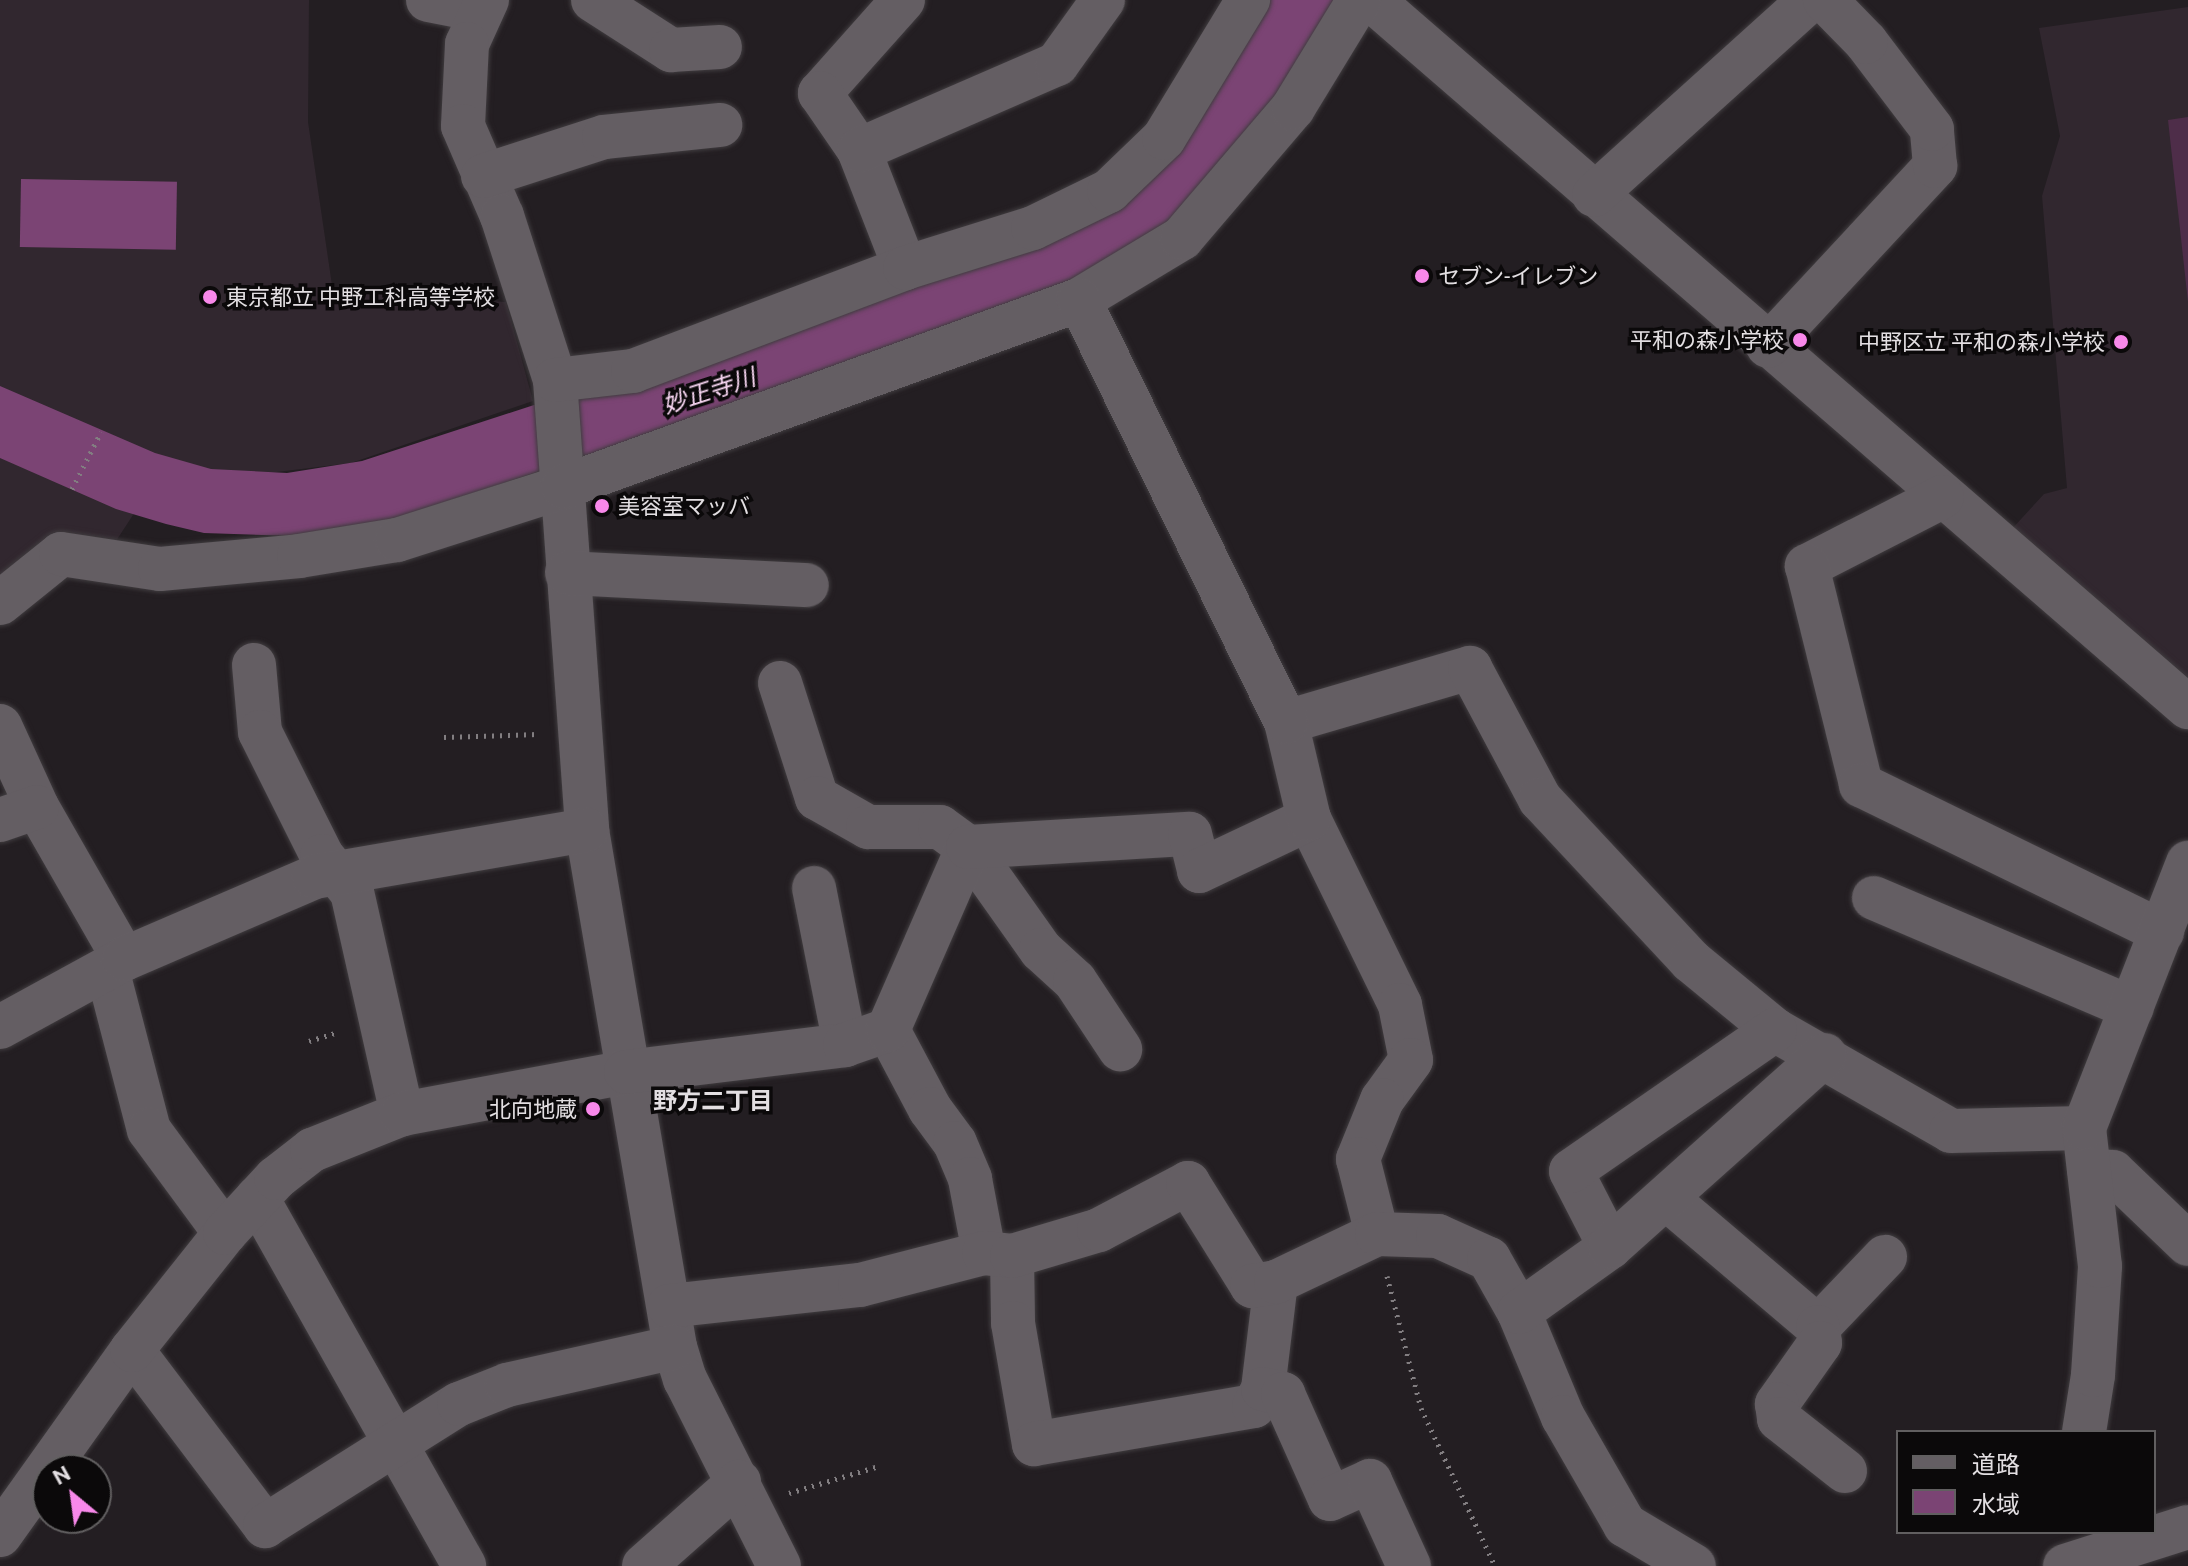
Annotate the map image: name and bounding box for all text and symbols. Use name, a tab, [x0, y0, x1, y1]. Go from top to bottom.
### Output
place label: セブン-イレブン	[1438, 263, 1598, 289]
marker: セブン-イレブン	[1413, 267, 1431, 285]
place label: 東京都立 中野工科高等学校	[226, 284, 495, 310]
marker: 東京都立 中野工科高等学校	[201, 288, 219, 306]
place label: 平和の森小学校	[1630, 327, 1784, 353]
place label: 中野区立 平和の森小学校	[1858, 329, 2105, 355]
marker: 平和の森小学校	[1791, 331, 1809, 349]
marker: 中野区立 平和の森小学校	[2112, 333, 2130, 351]
water label: 妙正寺川	[659, 362, 759, 420]
place label: 美容室マッバ	[618, 493, 750, 519]
marker: 美容室マッバ	[593, 497, 611, 515]
district label: 野方二丁目	[653, 1087, 773, 1115]
place label: 北向地蔵	[489, 1096, 577, 1122]
marker: 北向地蔵	[584, 1100, 602, 1118]
legend	[1896, 1430, 2156, 1534]
text: 道路	[1972, 1451, 2020, 1478]
north arrow	[32, 1454, 112, 1534]
text: N	[48, 1459, 74, 1489]
text: 水域	[1972, 1491, 2020, 1518]

